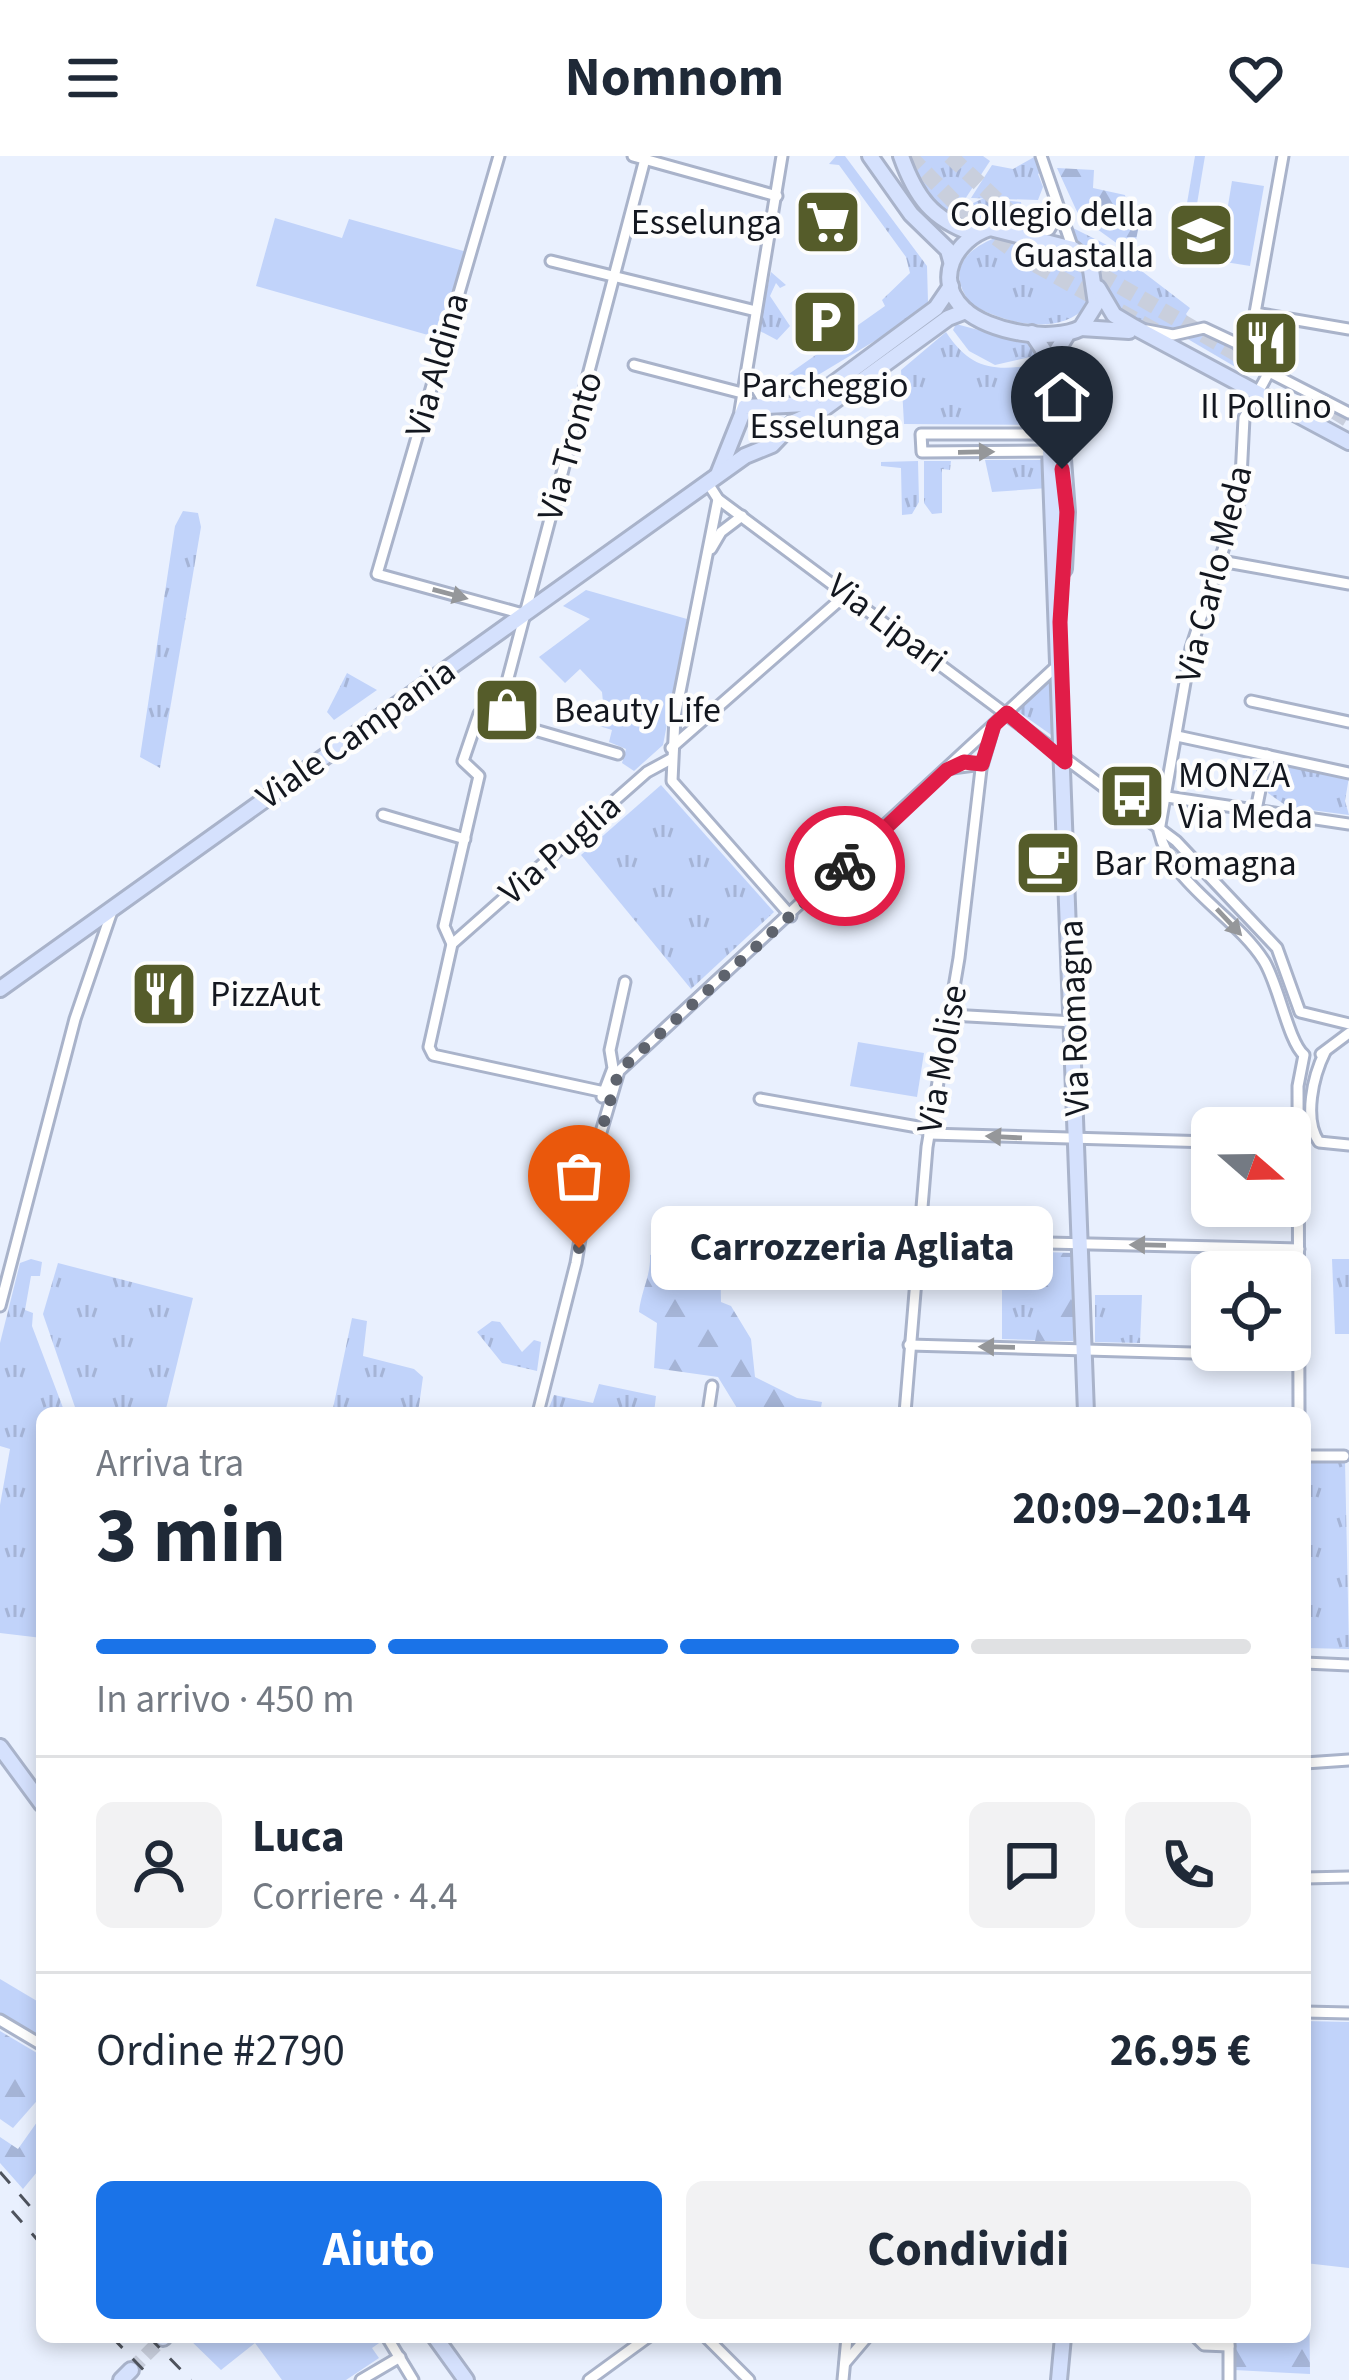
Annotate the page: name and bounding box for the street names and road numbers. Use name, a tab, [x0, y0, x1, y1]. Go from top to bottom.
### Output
street label: Via Aldina	[392, 287, 482, 443]
street label: Via Tronto	[524, 365, 616, 527]
street label: Via Carlo Meda	[1162, 460, 1266, 688]
street label: Via Lipari	[817, 561, 957, 685]
street label: Viale Campania	[246, 646, 466, 822]
street label: Via Puglia	[488, 782, 632, 916]
street label: Via Romagna	[1045, 919, 1103, 1117]
street label: Via Molise	[904, 981, 980, 1137]

